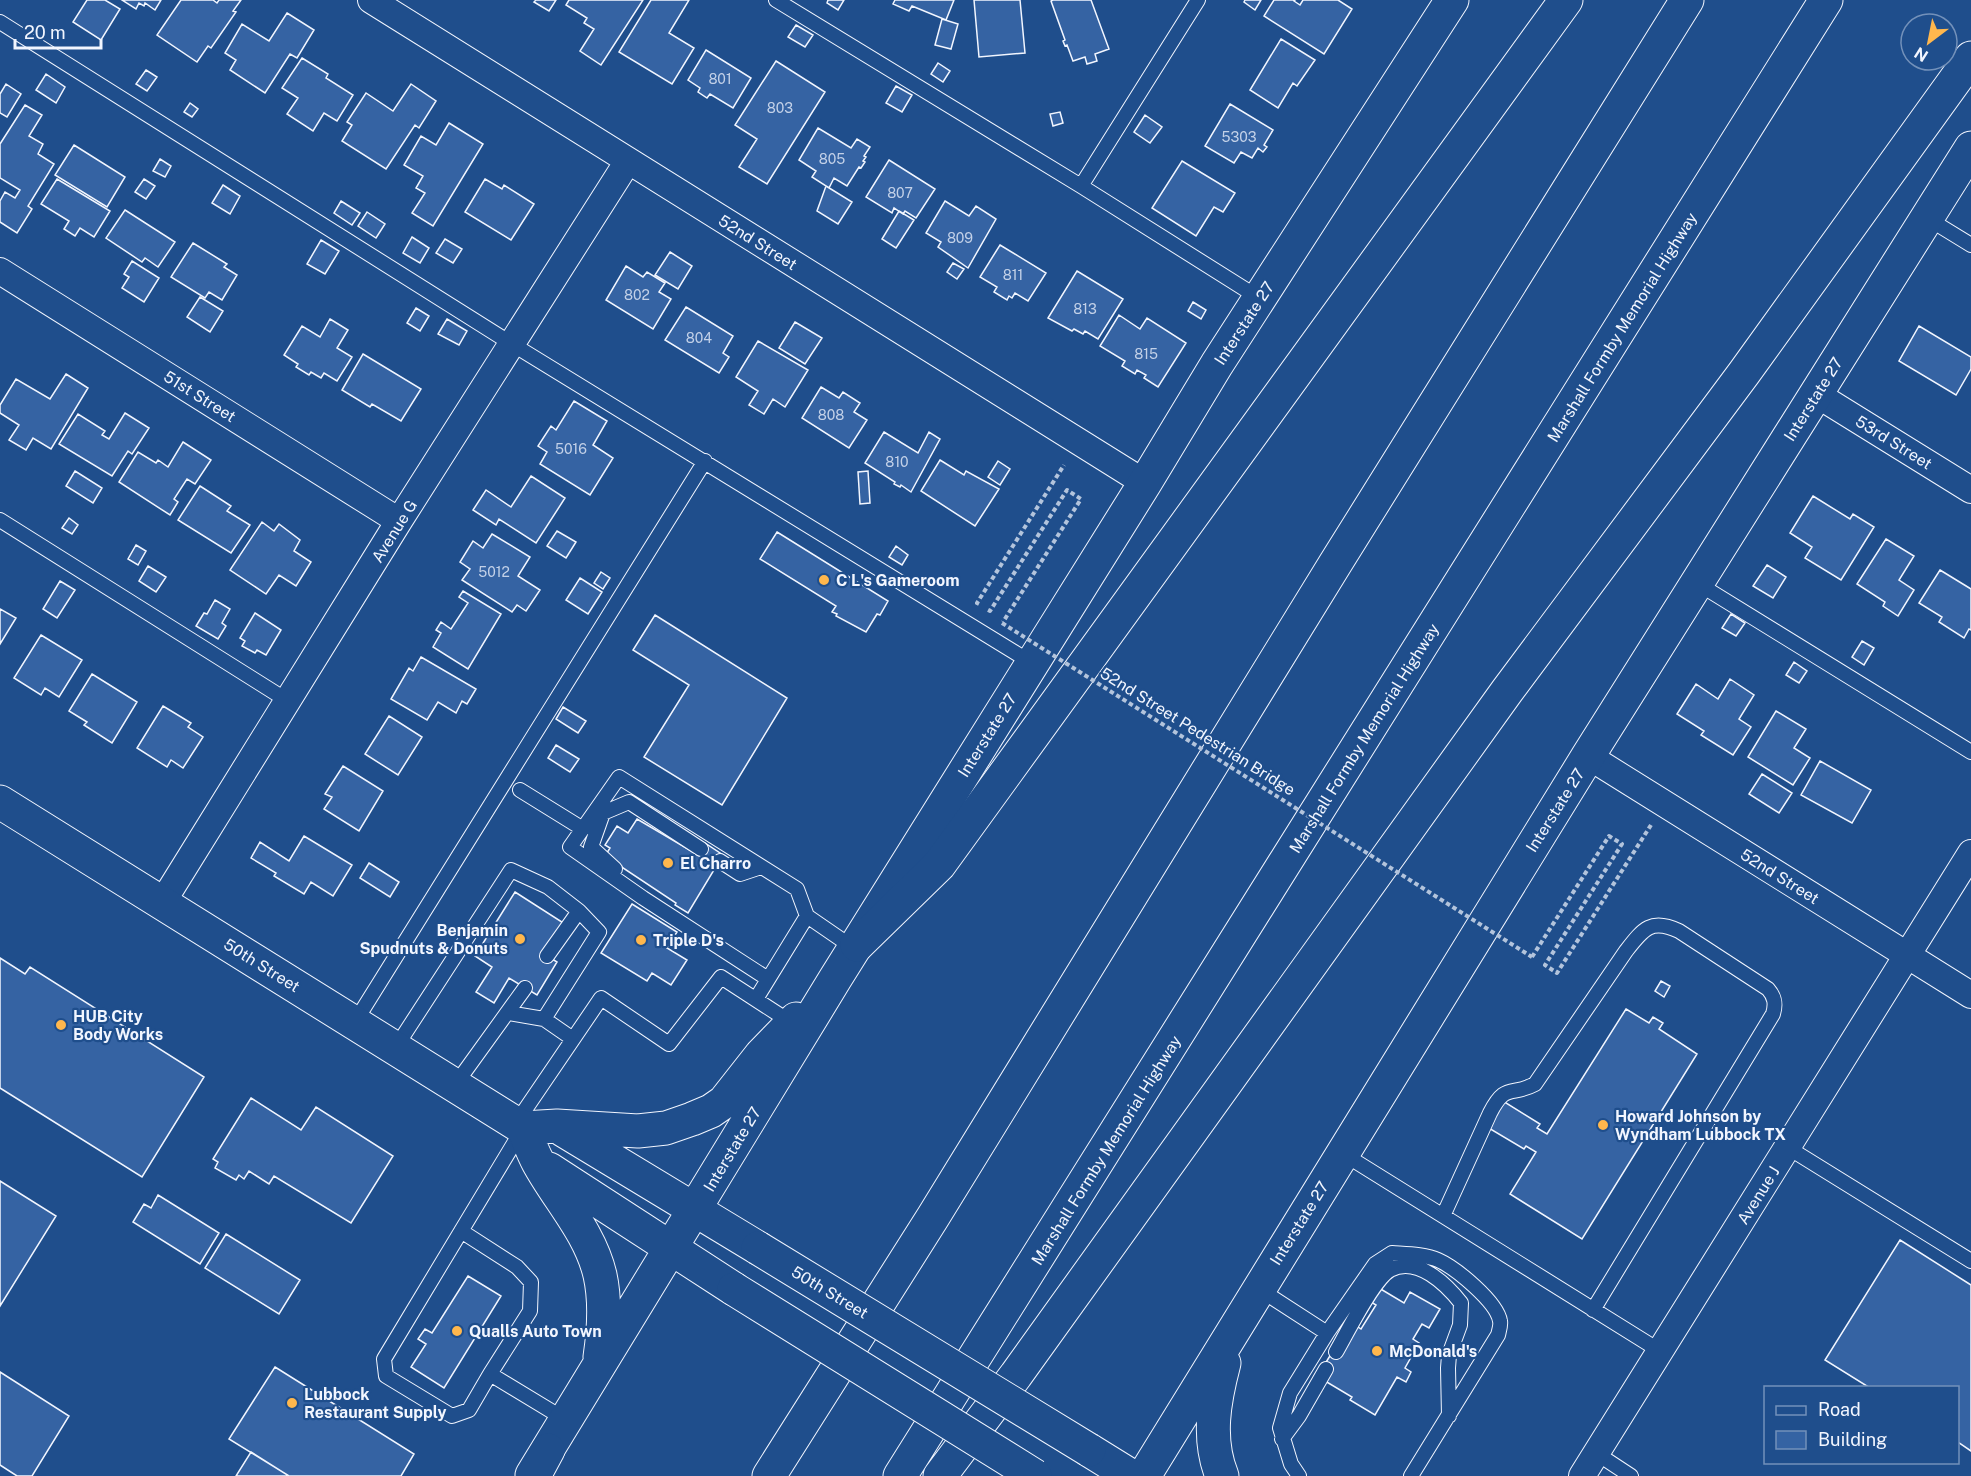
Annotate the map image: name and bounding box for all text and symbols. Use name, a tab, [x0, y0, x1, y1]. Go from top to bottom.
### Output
scale bar	[15, 12, 100, 50]
north arrow	[1899, 12, 1959, 72]
text: 20 m	[24, 22, 66, 43]
text: N	[1911, 43, 1932, 66]
house number: 801	[708, 71, 732, 87]
house number: 803	[767, 100, 793, 116]
house number: 5303	[1222, 129, 1257, 145]
house number: 805	[819, 151, 845, 167]
house number: 807	[887, 185, 913, 201]
street label: Marshall Formby Memorial Highway	[1544, 209, 1702, 446]
street label: 52nd Street	[715, 211, 801, 274]
house number: 809	[947, 230, 973, 246]
house number: 811	[1003, 267, 1023, 283]
street label: Interstate 27	[1211, 278, 1278, 368]
house number: 802	[624, 287, 650, 303]
house number: 813	[1073, 301, 1097, 317]
house number: 804	[686, 330, 712, 346]
house number: 815	[1134, 346, 1158, 362]
street label: Interstate 27	[1780, 354, 1847, 445]
street label: 51st Street	[160, 367, 239, 426]
house number: 808	[818, 407, 844, 423]
street label: 53rd Street	[1852, 411, 1936, 473]
house number: 5016	[555, 441, 587, 457]
house number: 810	[885, 454, 909, 470]
street label: Avenue G	[368, 496, 421, 566]
house number: 5012	[478, 564, 510, 580]
place label: C L's Gameroom	[836, 571, 960, 590]
marker: C L's Gameroom	[817, 573, 831, 587]
street label: Marshall Formby Memorial Highway	[1286, 620, 1444, 857]
street label: 52nd Street Pedestrian Bridge	[1097, 663, 1299, 799]
street label: Interstate 27	[954, 690, 1021, 781]
street label: Interstate 27	[1522, 765, 1589, 856]
street label: 52nd Street	[1737, 845, 1823, 908]
place label: El Charro	[680, 854, 751, 873]
marker: El Charro	[661, 856, 675, 870]
place label: Benjamin Spudnuts & Donuts	[359, 921, 508, 958]
place label: Triple D's	[653, 931, 724, 950]
marker: Benjamin Spudnuts & Donuts	[513, 932, 527, 946]
marker: Triple D's	[634, 933, 648, 947]
street label: 50th Street	[220, 935, 303, 996]
place label: HUB City Body Works	[73, 1007, 163, 1044]
marker: HUB City Body Works	[54, 1018, 68, 1032]
street label: Marshall Formby Memorial Highway	[1028, 1032, 1186, 1269]
street label: Interstate 27	[700, 1104, 765, 1195]
place label: Howard Johnson by Wyndham Lubbock TX	[1615, 1107, 1786, 1144]
marker: Howard Johnson by Wyndham Lubbock TX	[1596, 1118, 1610, 1132]
street label: Avenue J	[1733, 1163, 1784, 1228]
street label: Interstate 27	[1266, 1178, 1333, 1269]
street label: 50th Street	[788, 1262, 872, 1323]
place label: Qualls Auto Town	[469, 1322, 602, 1341]
marker: Qualls Auto Town	[450, 1324, 464, 1338]
place label: McDonald's	[1389, 1342, 1477, 1361]
marker: McDonald's	[1370, 1344, 1384, 1358]
place label: Lubbock Restaurant Supply	[304, 1385, 447, 1422]
legend	[1764, 1386, 1959, 1464]
marker: Lubbock Restaurant Supply	[285, 1396, 299, 1410]
text: Road	[1818, 1399, 1861, 1420]
text: Building	[1818, 1429, 1887, 1450]

